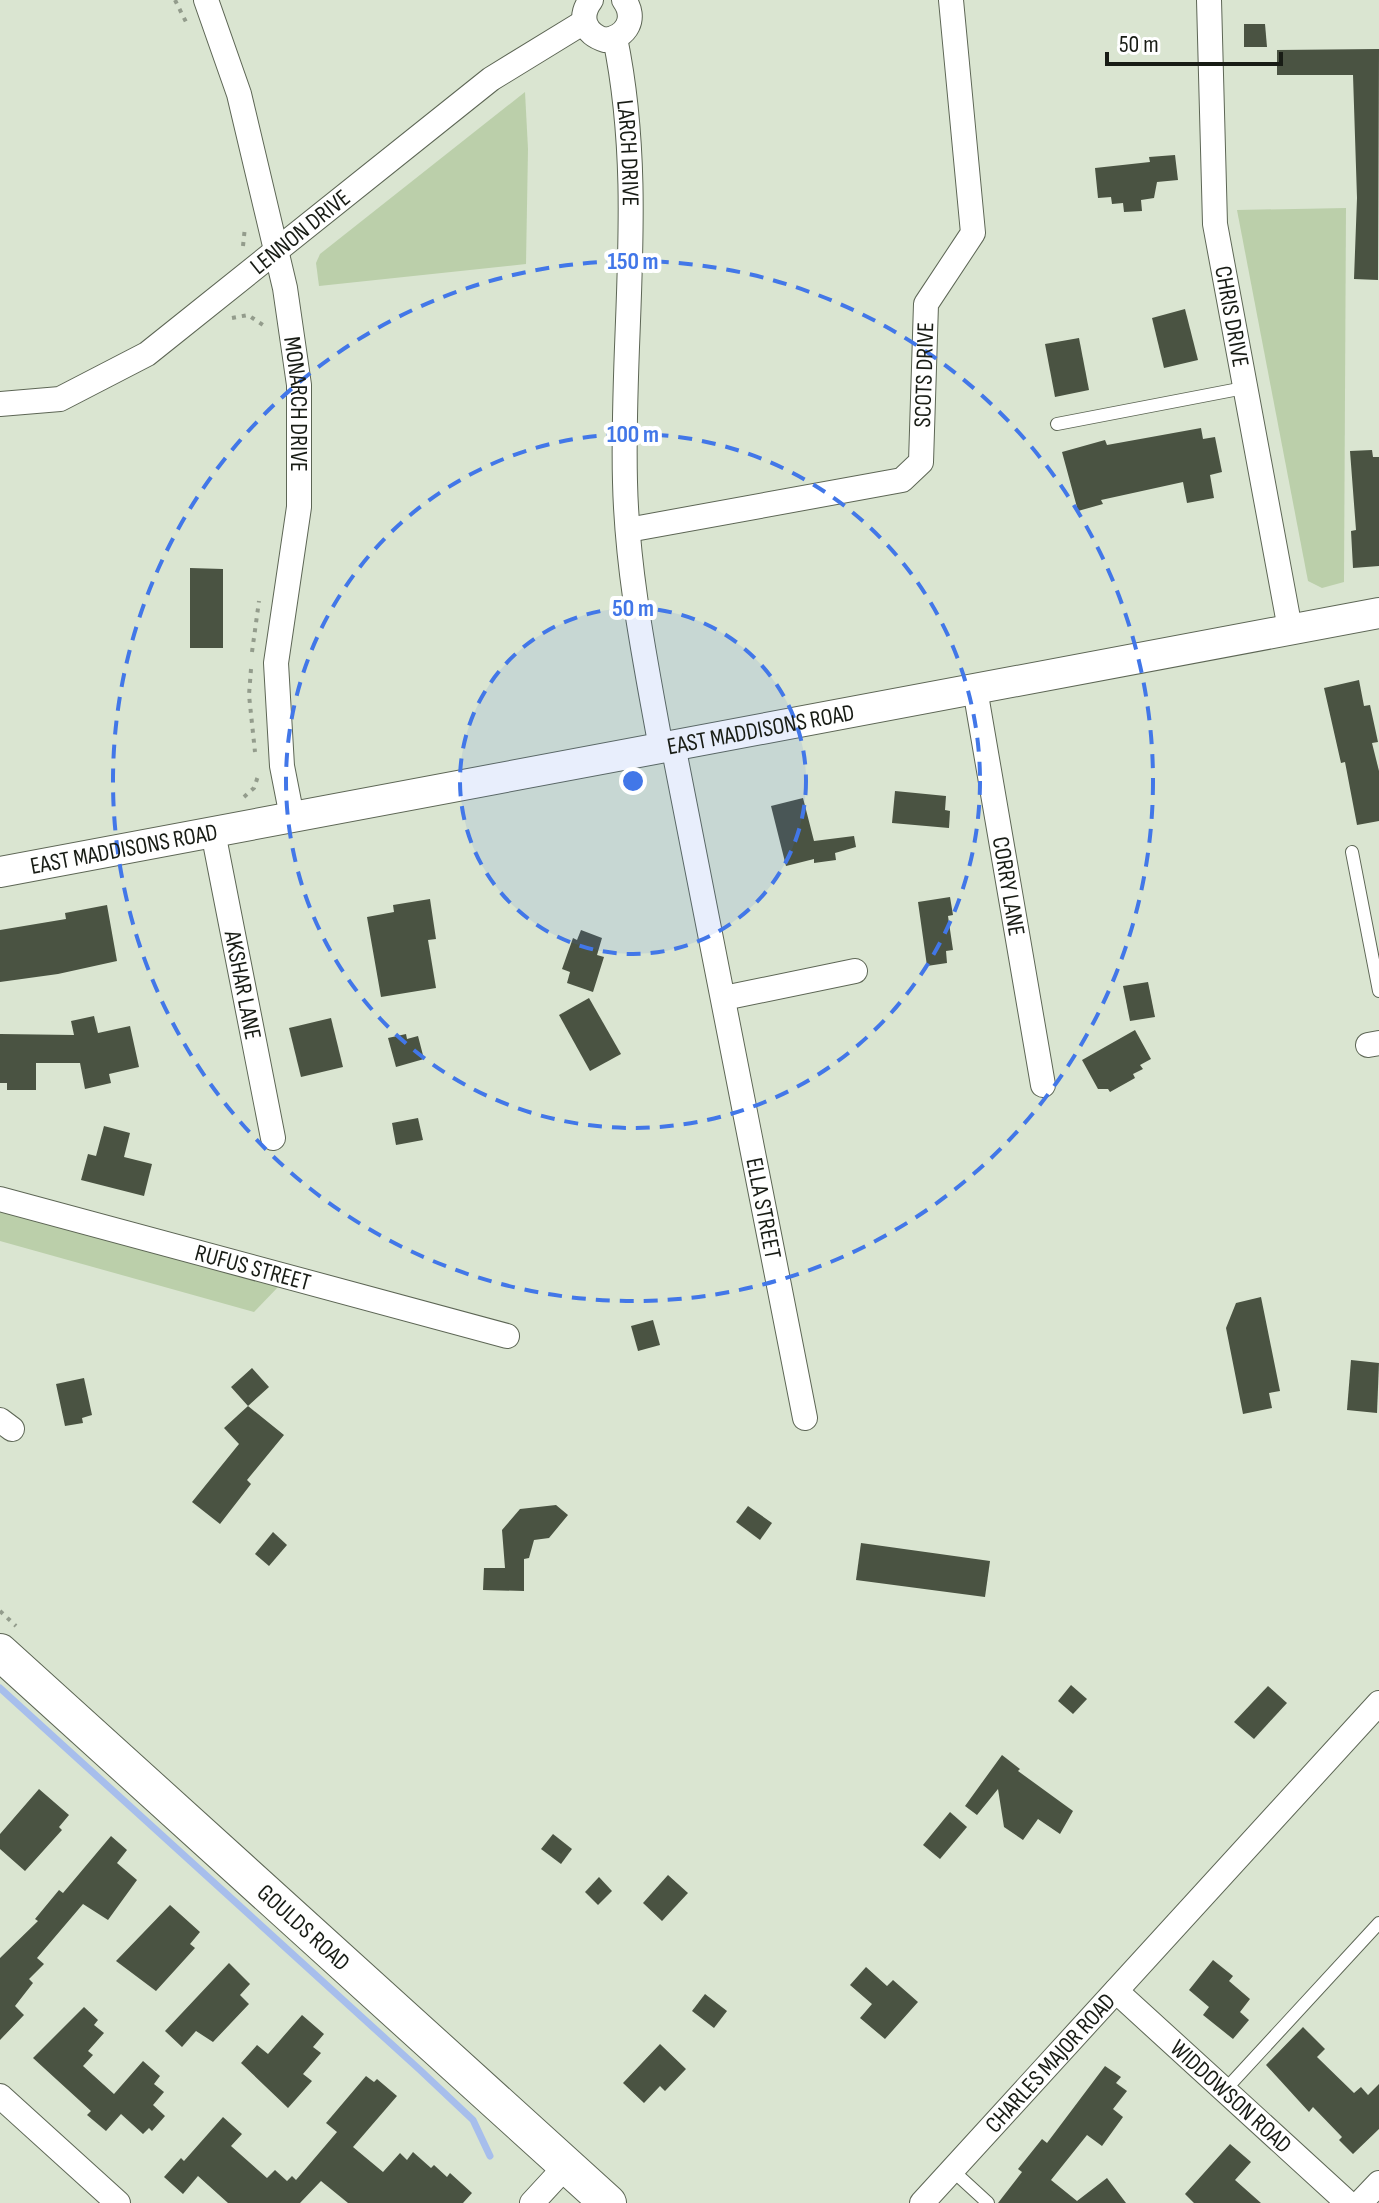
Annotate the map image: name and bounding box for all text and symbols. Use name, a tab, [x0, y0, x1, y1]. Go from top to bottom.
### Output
scale bar	[1107, 16, 1281, 66]
text: 50 m	[1119, 30, 1159, 59]
street label: LARCH DRIVE	[610, 98, 645, 206]
street label: LENNON DRIVE	[244, 183, 356, 281]
text: 150 m	[607, 247, 659, 276]
street label: CHRIS DRIVE	[1208, 263, 1255, 369]
street label: SCOTS DRIVE	[908, 322, 940, 428]
street label: MONARCH DRIVE	[277, 335, 313, 472]
text: 100 m	[607, 420, 659, 449]
text: 50 m	[612, 594, 654, 623]
street label: EAST MADDISONS ROAD	[665, 698, 857, 761]
centre of rings	[619, 767, 647, 795]
street label: EAST MADDISONS ROAD	[28, 817, 220, 881]
street label: CORRY LANE	[986, 834, 1031, 938]
street label: AKSHAR LANE	[217, 927, 267, 1042]
street label: ELLA STREET	[739, 1155, 787, 1262]
street label: RUFUS STREET	[192, 1238, 314, 1297]
street label: GOULDS ROAD	[251, 1878, 356, 1977]
street label: CHARLES MAJOR ROAD	[979, 1987, 1122, 2139]
street label: WIDDOWSON ROAD	[1164, 2034, 1298, 2159]

